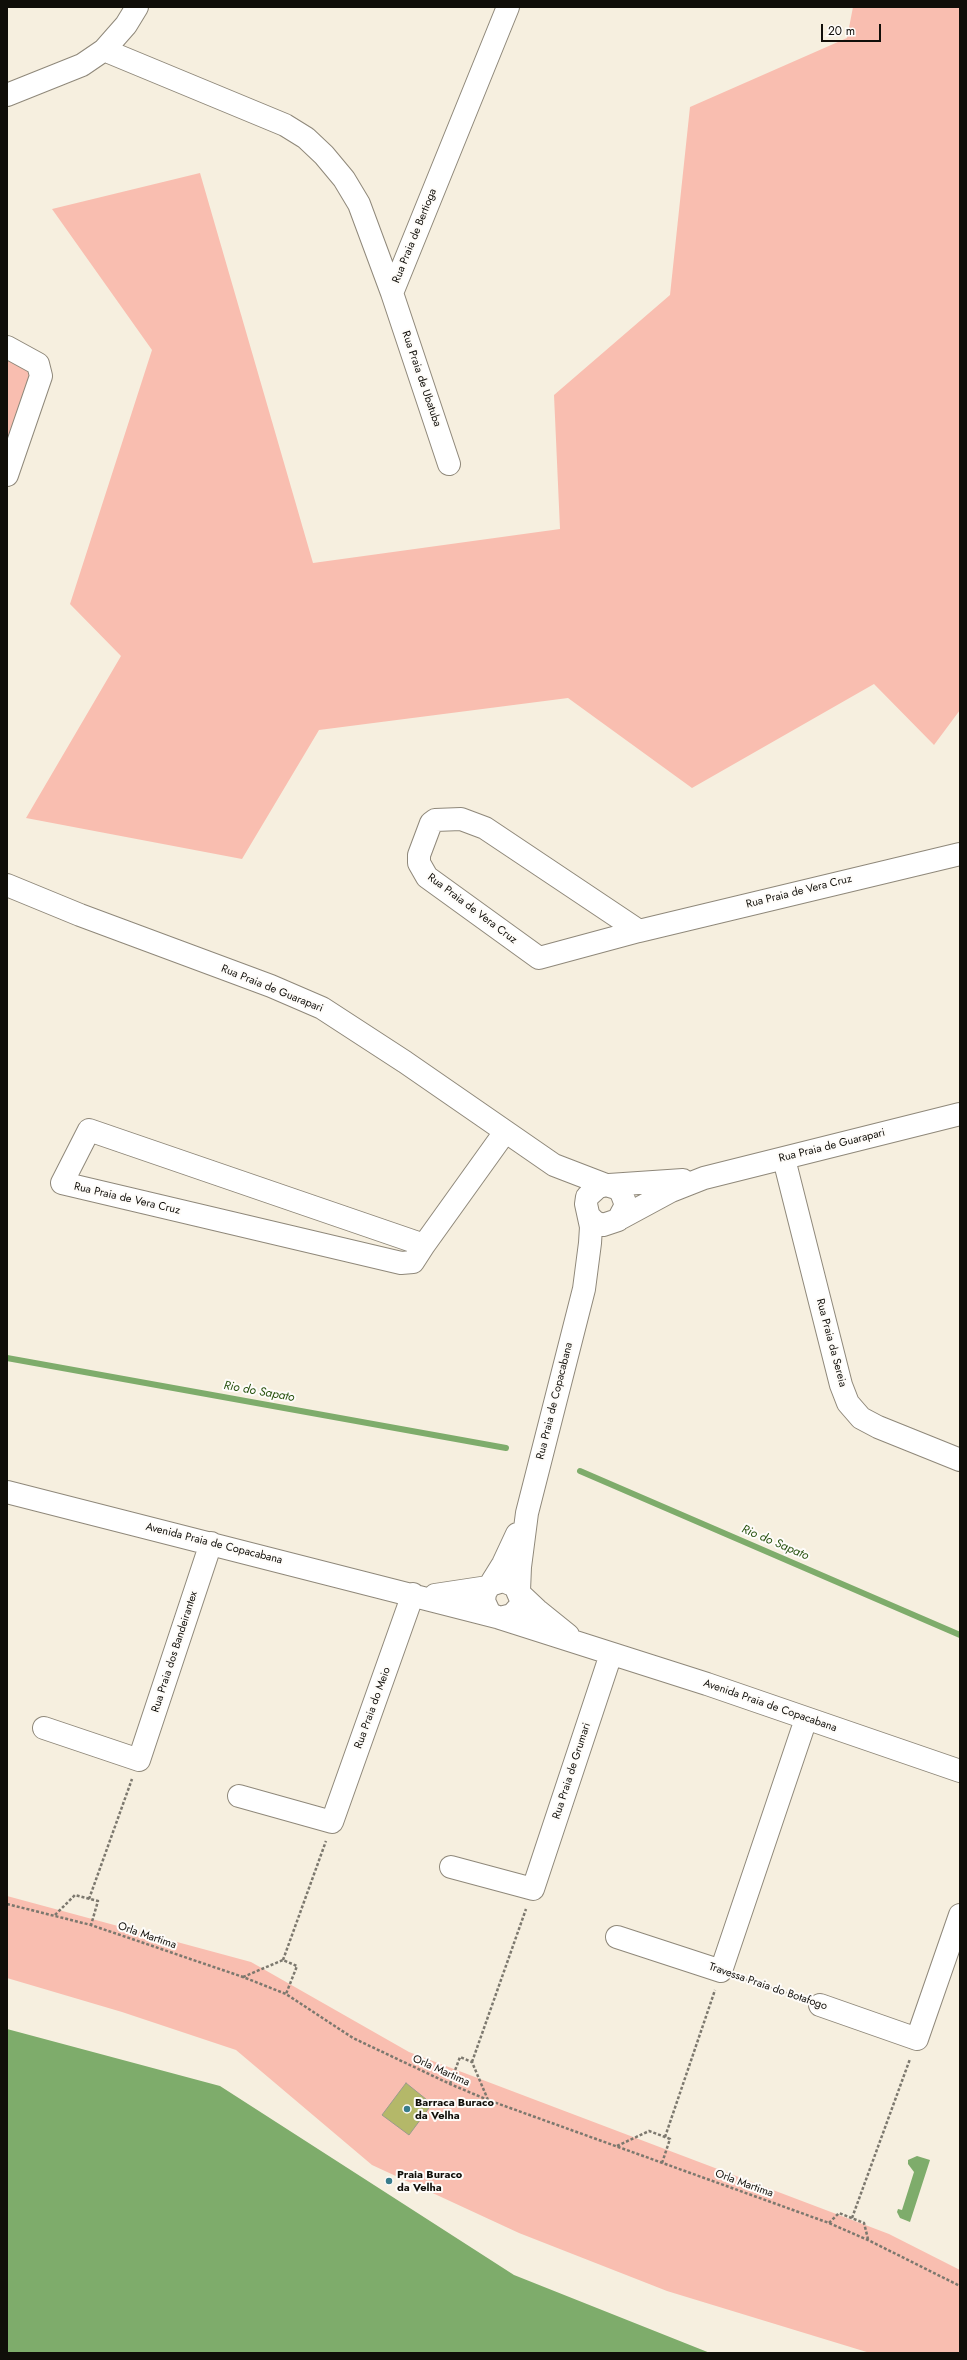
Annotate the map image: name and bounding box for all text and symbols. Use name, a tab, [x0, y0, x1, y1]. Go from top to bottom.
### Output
scale bar	[823, 16, 883, 42]
text: 20 m	[828, 22, 855, 40]
street label: Rua Praia de Bertioga	[390, 187, 440, 285]
street label: Rua Praia de Ubatuba	[398, 329, 444, 429]
street label: Rua Praia de Vera Cruz	[425, 871, 519, 947]
street label: Rua Praia de Vera Cruz	[745, 872, 853, 912]
street label: Rua Praia de Guarapari	[219, 962, 325, 1016]
street label: Rua Praia de Guarapari	[778, 1126, 886, 1166]
street label: Rua Praia de Vera Cruz	[73, 1180, 181, 1218]
street label: Rua Praia da Sereia	[813, 1297, 849, 1389]
street label: Rua Praia de Copacabana	[534, 1341, 576, 1461]
water label: Rio do Sapato	[223, 1379, 295, 1405]
street label: Avenida Praia de Copacabana	[144, 1521, 284, 1567]
water label: Rio do Sapato	[739, 1522, 811, 1564]
street label: Rua Praia dos Bandeirantex	[149, 1590, 201, 1714]
street label: Rua Praia do Meio	[352, 1665, 394, 1751]
street label: Avenida Praia de Copacabana	[701, 1677, 839, 1735]
street label: Rua Praia de Grumari	[550, 1721, 594, 1821]
street label: Orla Martima	[116, 1920, 178, 1952]
street label: Travessa Praia do Botafogo	[707, 1961, 829, 2013]
street label: Orla Martima	[410, 2053, 472, 2089]
place label: Barraca Buraco da Velha	[415, 2096, 494, 2122]
marker: Barraca Buraco da Velha	[402, 2104, 412, 2114]
street label: Orla Martima	[713, 2167, 775, 2201]
place label: Praia Buraco da Velha	[397, 2168, 462, 2194]
marker: Praia Buraco da Velha	[384, 2176, 394, 2186]

